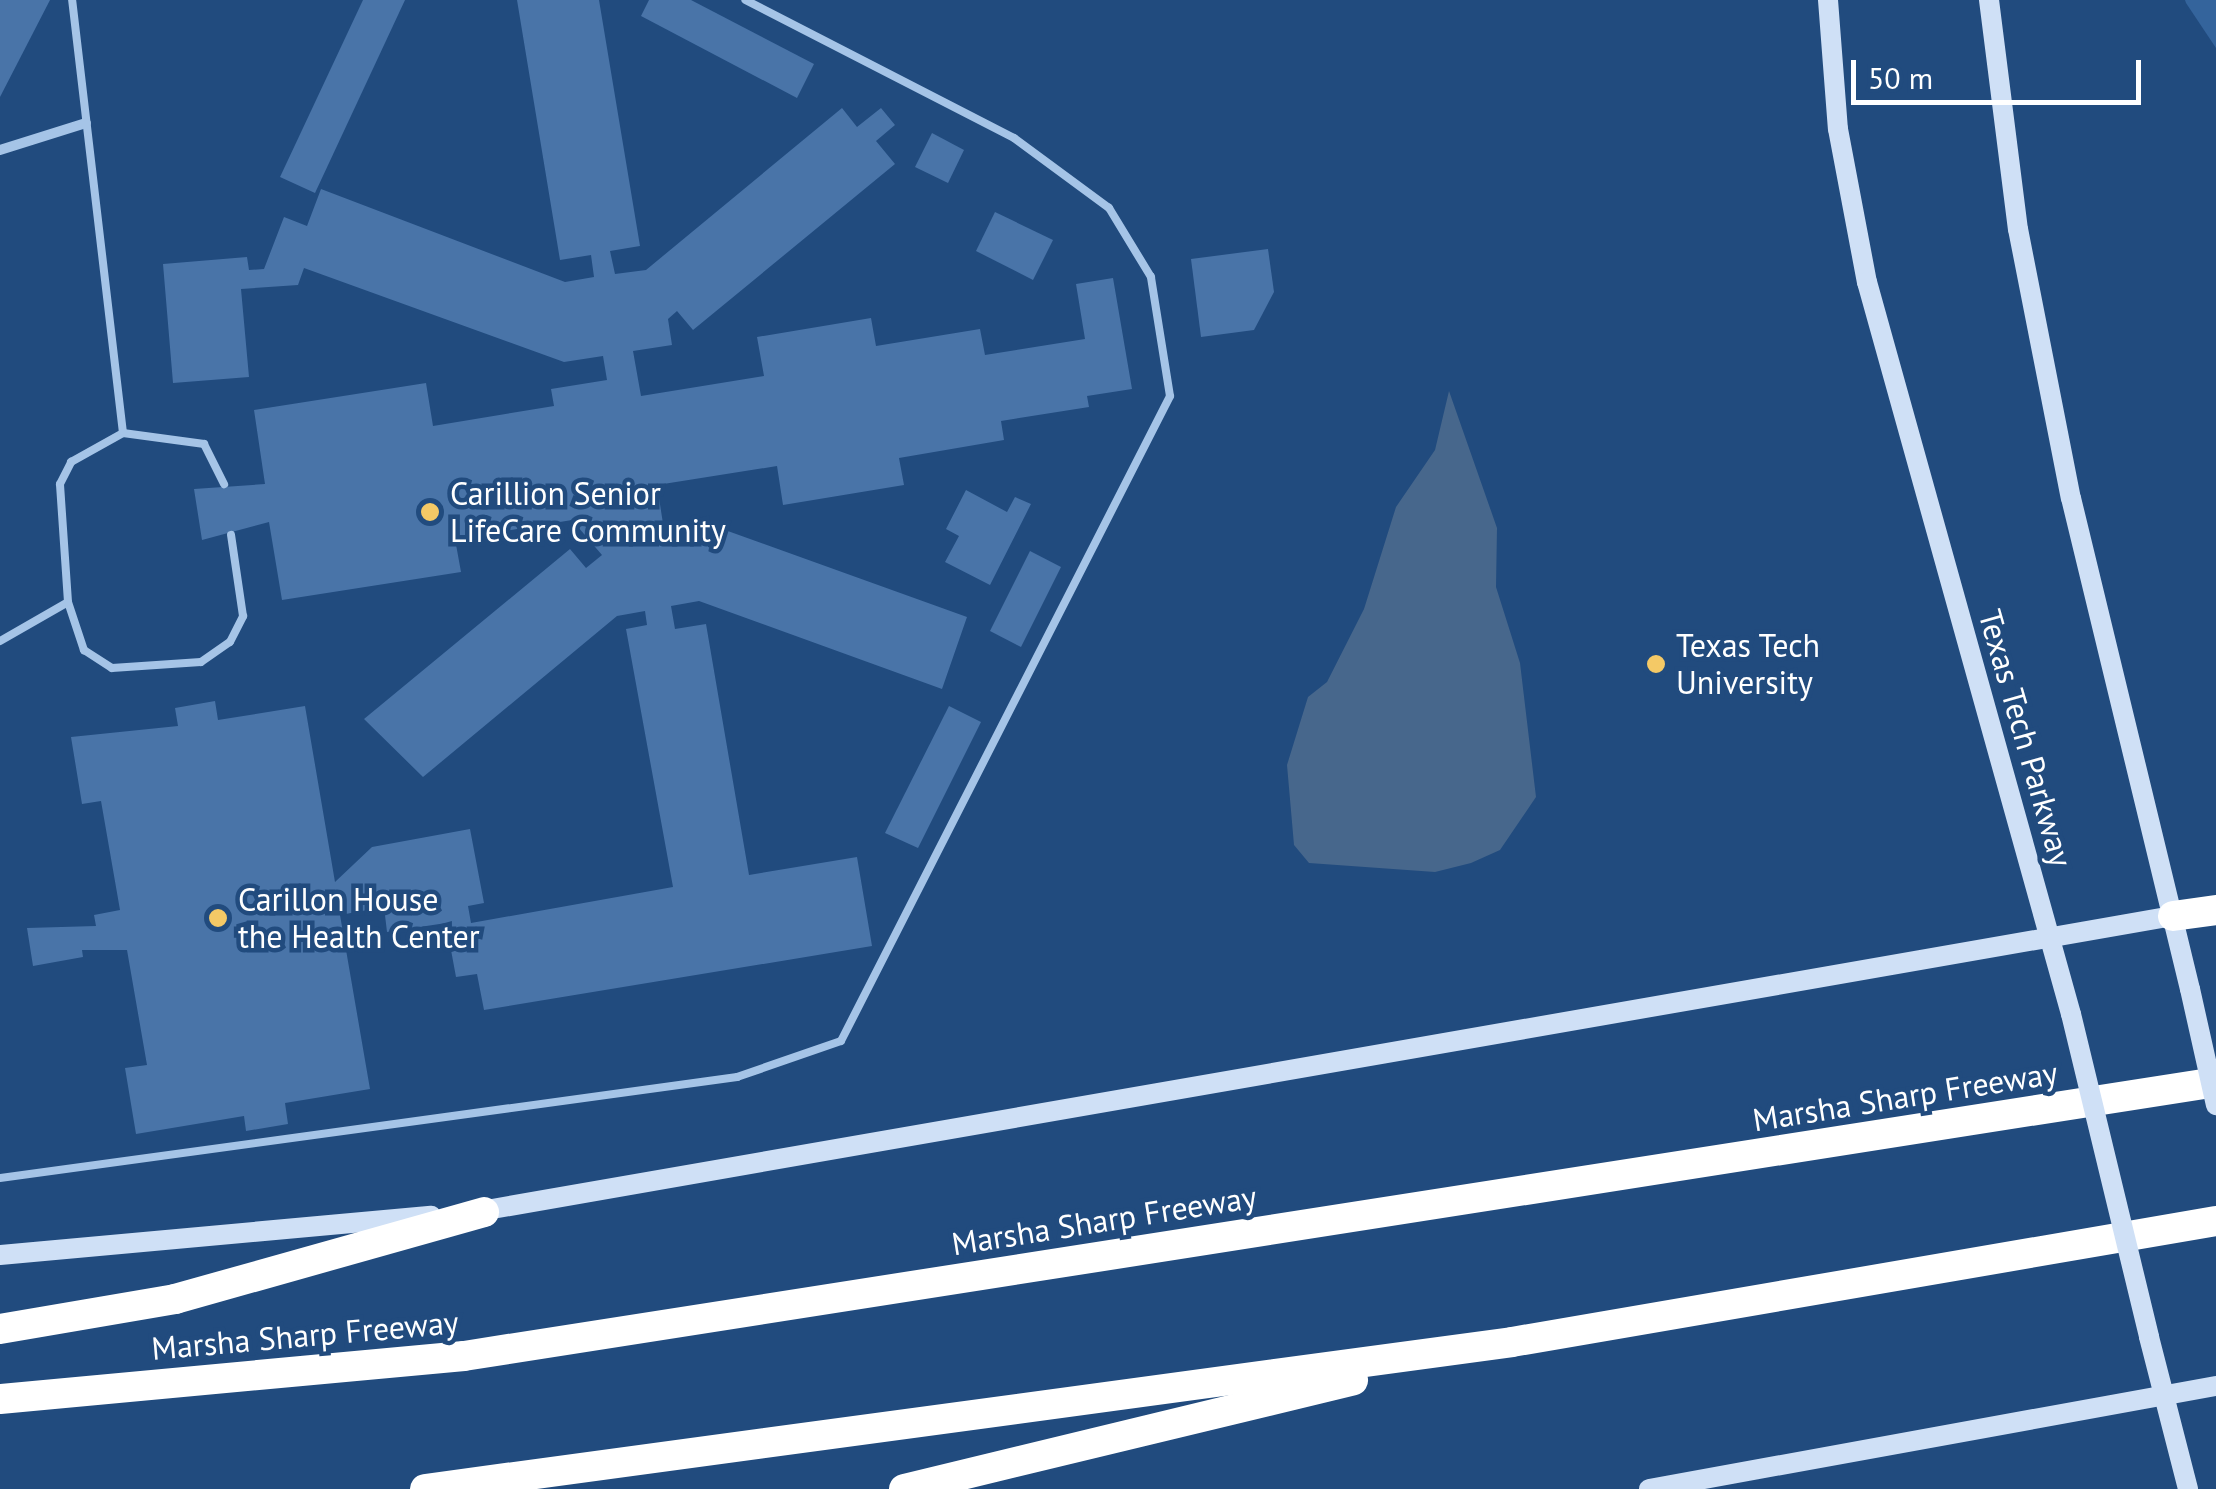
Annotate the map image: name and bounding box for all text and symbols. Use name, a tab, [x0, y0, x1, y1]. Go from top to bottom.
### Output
scale bar	[1856, 40, 2146, 102]
text: 50 m	[1868, 58, 1933, 97]
place label: Carillion Senior LifeCare Community	[450, 475, 726, 550]
marker: Carillion Senior LifeCare Community	[419, 501, 441, 523]
street label: Texas Tech Parkway	[1971, 604, 2081, 872]
place label: Texas Tech University	[1676, 627, 1821, 702]
marker: Texas Tech University	[1645, 653, 1667, 675]
place label: Carillon House the Health Center	[238, 881, 480, 956]
marker: Carillon House the Health Center	[207, 907, 229, 929]
street label: Marsha Sharp Freeway	[1750, 1053, 2060, 1139]
street label: Marsha Sharp Freeway	[949, 1177, 1259, 1263]
street label: Marsha Sharp Freeway	[150, 1302, 460, 1368]

